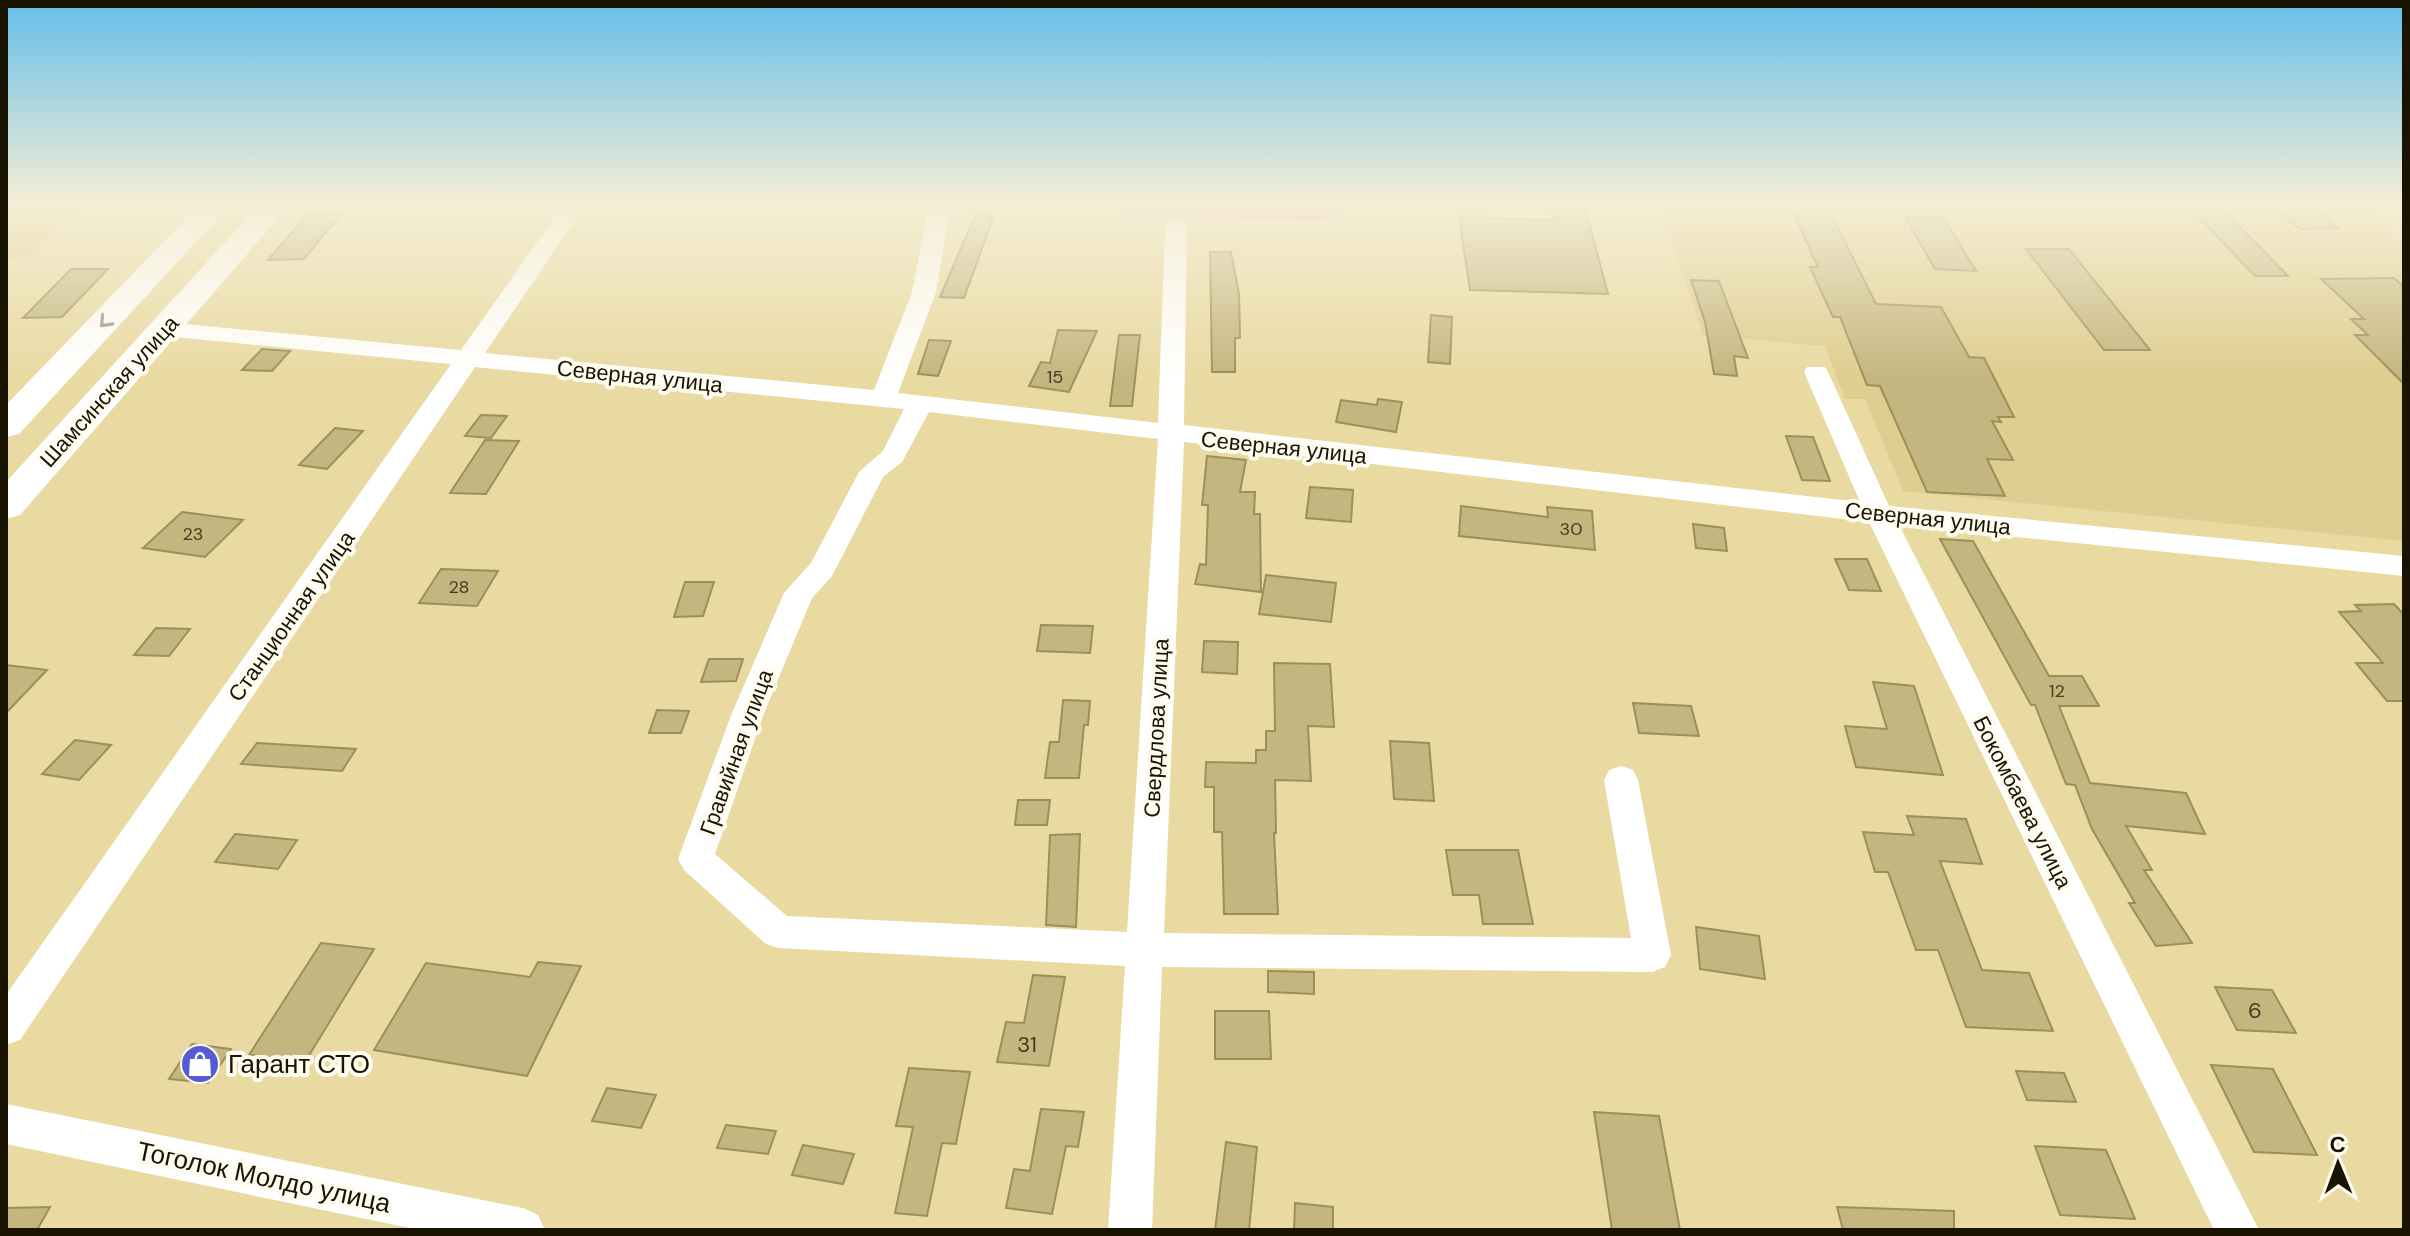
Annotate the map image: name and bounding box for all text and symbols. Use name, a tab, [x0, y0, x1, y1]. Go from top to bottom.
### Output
street label: Шамсинская улица	[34, 309, 186, 473]
one-way arrow	[100, 313, 114, 327]
street label: Северная улица	[556, 353, 725, 400]
house number: 15	[1047, 365, 1063, 389]
street label: Северная улица	[1200, 424, 1369, 471]
street label: Северная улица	[1844, 495, 2013, 542]
house number: 30	[1560, 517, 1582, 541]
house number: 23	[182, 522, 204, 546]
street label: Станционная улица	[222, 525, 362, 707]
house number: 28	[448, 575, 470, 599]
street label: Свердлова улица	[1137, 637, 1176, 818]
street label: Гравийная улица	[693, 665, 780, 839]
house number: 12	[2049, 679, 2065, 703]
street label: Бокомбаева улица	[1966, 711, 2079, 894]
house number: 6	[2248, 996, 2262, 1025]
house number: 31	[1017, 1030, 1037, 1059]
shop icon: Гарант СТО	[179, 1043, 221, 1085]
place label: Гарант СТО	[228, 1047, 370, 1081]
north arrow	[2298, 1124, 2378, 1204]
text: С	[2329, 1130, 2346, 1159]
street label: Тоголок Молдо улица	[134, 1134, 394, 1221]

